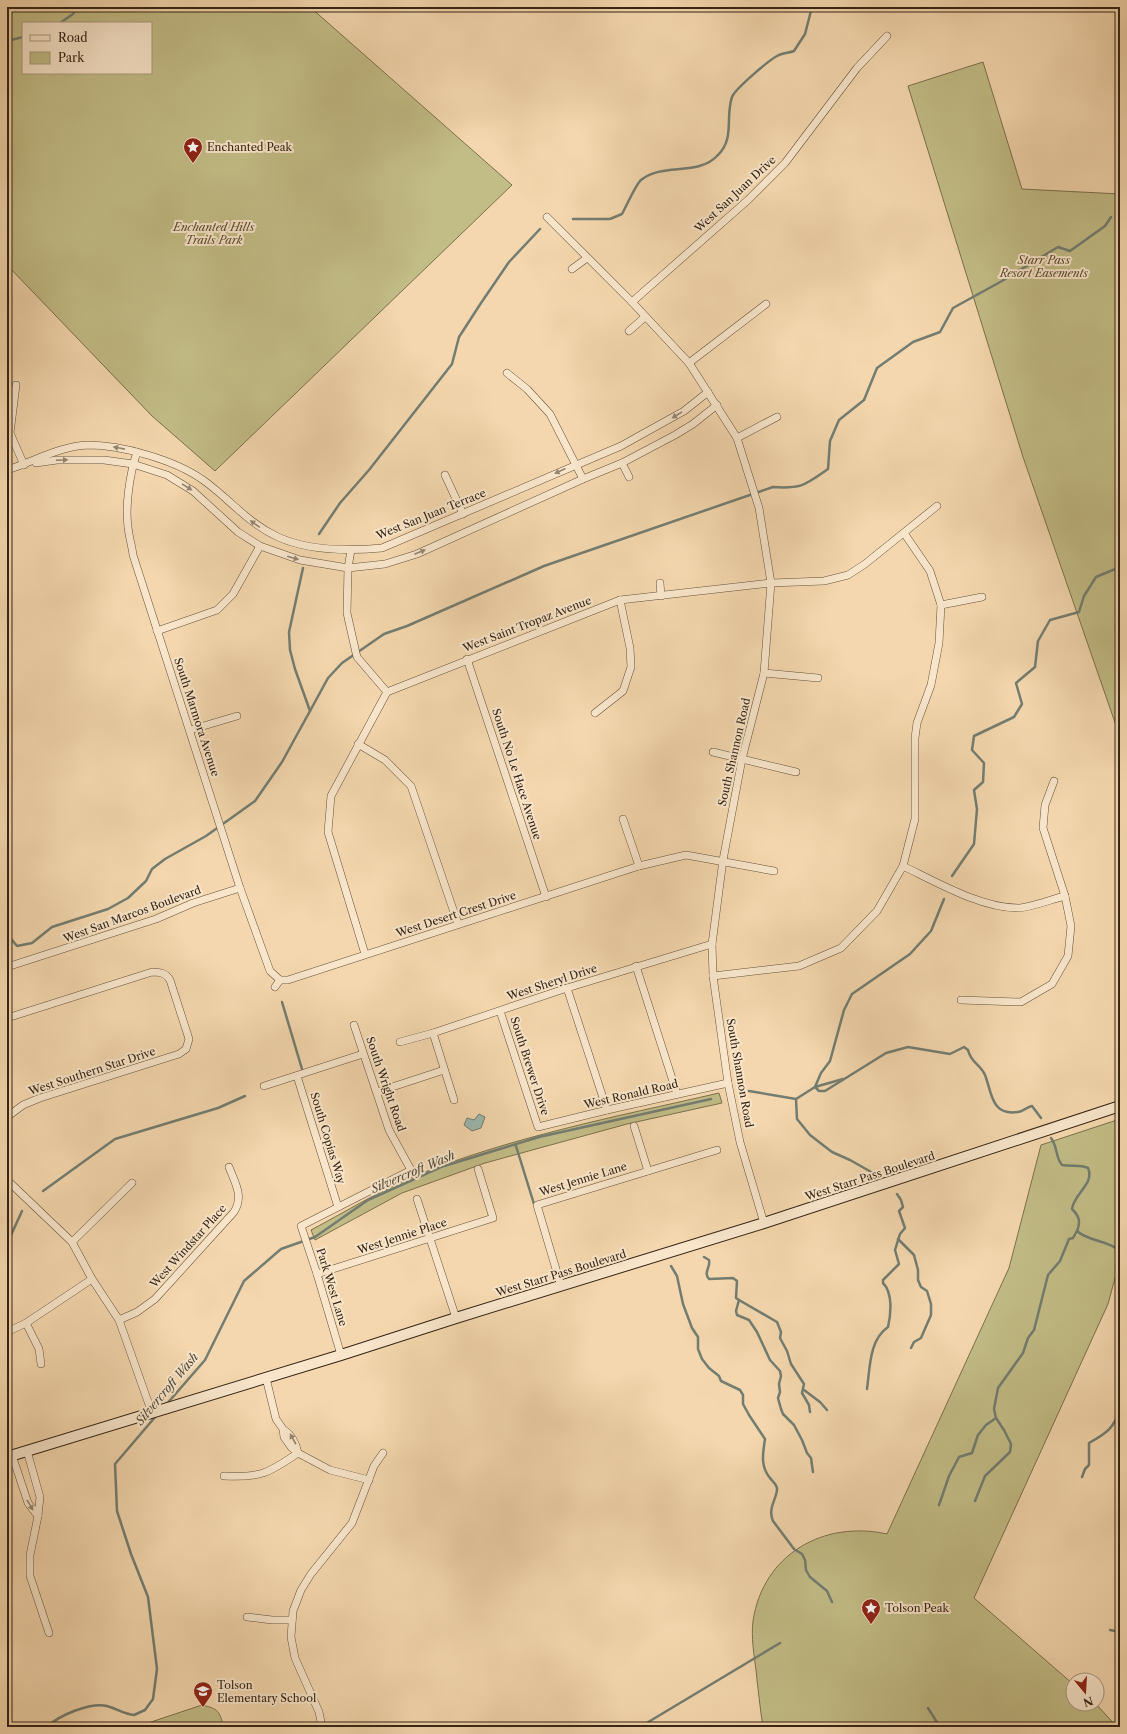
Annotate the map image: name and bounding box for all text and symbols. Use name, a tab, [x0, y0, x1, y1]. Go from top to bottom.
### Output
legend	[22, 22, 152, 74]
text: Road	[58, 30, 88, 45]
text: Park	[58, 50, 85, 65]
place icon: Enchanted Peak	[182, 136, 204, 164]
place label: Enchanted Peak	[207, 140, 292, 154]
street label: West San Juan Drive	[691, 153, 778, 236]
park label: Enchanted Hills Trails Park	[172, 220, 255, 247]
park label: Starr Pass Resort Easements	[999, 253, 1088, 280]
one-way arrow	[672, 411, 682, 419]
one-way arrow	[113, 445, 125, 451]
one-way arrow	[56, 457, 69, 463]
one-way arrow	[554, 468, 565, 474]
one-way arrow	[181, 483, 193, 490]
street label: West San Juan Terrace	[373, 486, 488, 543]
one-way arrow	[250, 520, 260, 528]
one-way arrow	[415, 549, 427, 555]
one-way arrow	[287, 555, 299, 561]
street label: West Saint Tropaz Avenue	[460, 593, 593, 655]
street label: South Marmora Avenue	[171, 656, 223, 778]
street label: South Shannon Road	[715, 696, 753, 807]
street label: South No Le Hace Avenue	[489, 707, 545, 841]
street label: West San Marcos Boulevard	[60, 882, 203, 946]
street label: West Desert Crest Drive	[393, 888, 518, 940]
street label: West Sheryl Drive	[504, 961, 599, 1003]
street label: South Brewer Drive	[507, 1015, 553, 1117]
street label: South Shannon Road	[724, 1017, 757, 1129]
street label: South Wright Road	[363, 1035, 409, 1134]
street label: West Southern Star Drive	[26, 1044, 157, 1098]
street label: West Ronald Road	[582, 1076, 680, 1112]
street label: South Copias Way	[307, 1091, 349, 1186]
water label: Silvercroft Wash	[368, 1147, 457, 1196]
street label: West Starr Pass Boulevard	[802, 1148, 937, 1204]
street label: West Jennie Lane	[536, 1159, 629, 1199]
street label: West Windstar Place	[146, 1201, 229, 1291]
street label: West Jennie Place	[355, 1215, 448, 1257]
street label: Park West Lane	[313, 1246, 351, 1328]
street label: West Starr Pass Boulevard	[493, 1246, 628, 1300]
water label: Silvercroft Wash	[131, 1349, 201, 1429]
one-way arrow	[290, 1433, 296, 1445]
one-way arrow	[27, 1499, 34, 1511]
place icon: Tolson Peak	[860, 1597, 882, 1625]
place label: Tolson Peak	[885, 1601, 949, 1615]
north arrow	[1065, 1672, 1105, 1712]
place label: Tolson Elementary School	[217, 1678, 317, 1705]
school or university icon: Tolson Elementary School	[192, 1680, 214, 1708]
text: N	[1081, 1693, 1095, 1710]

